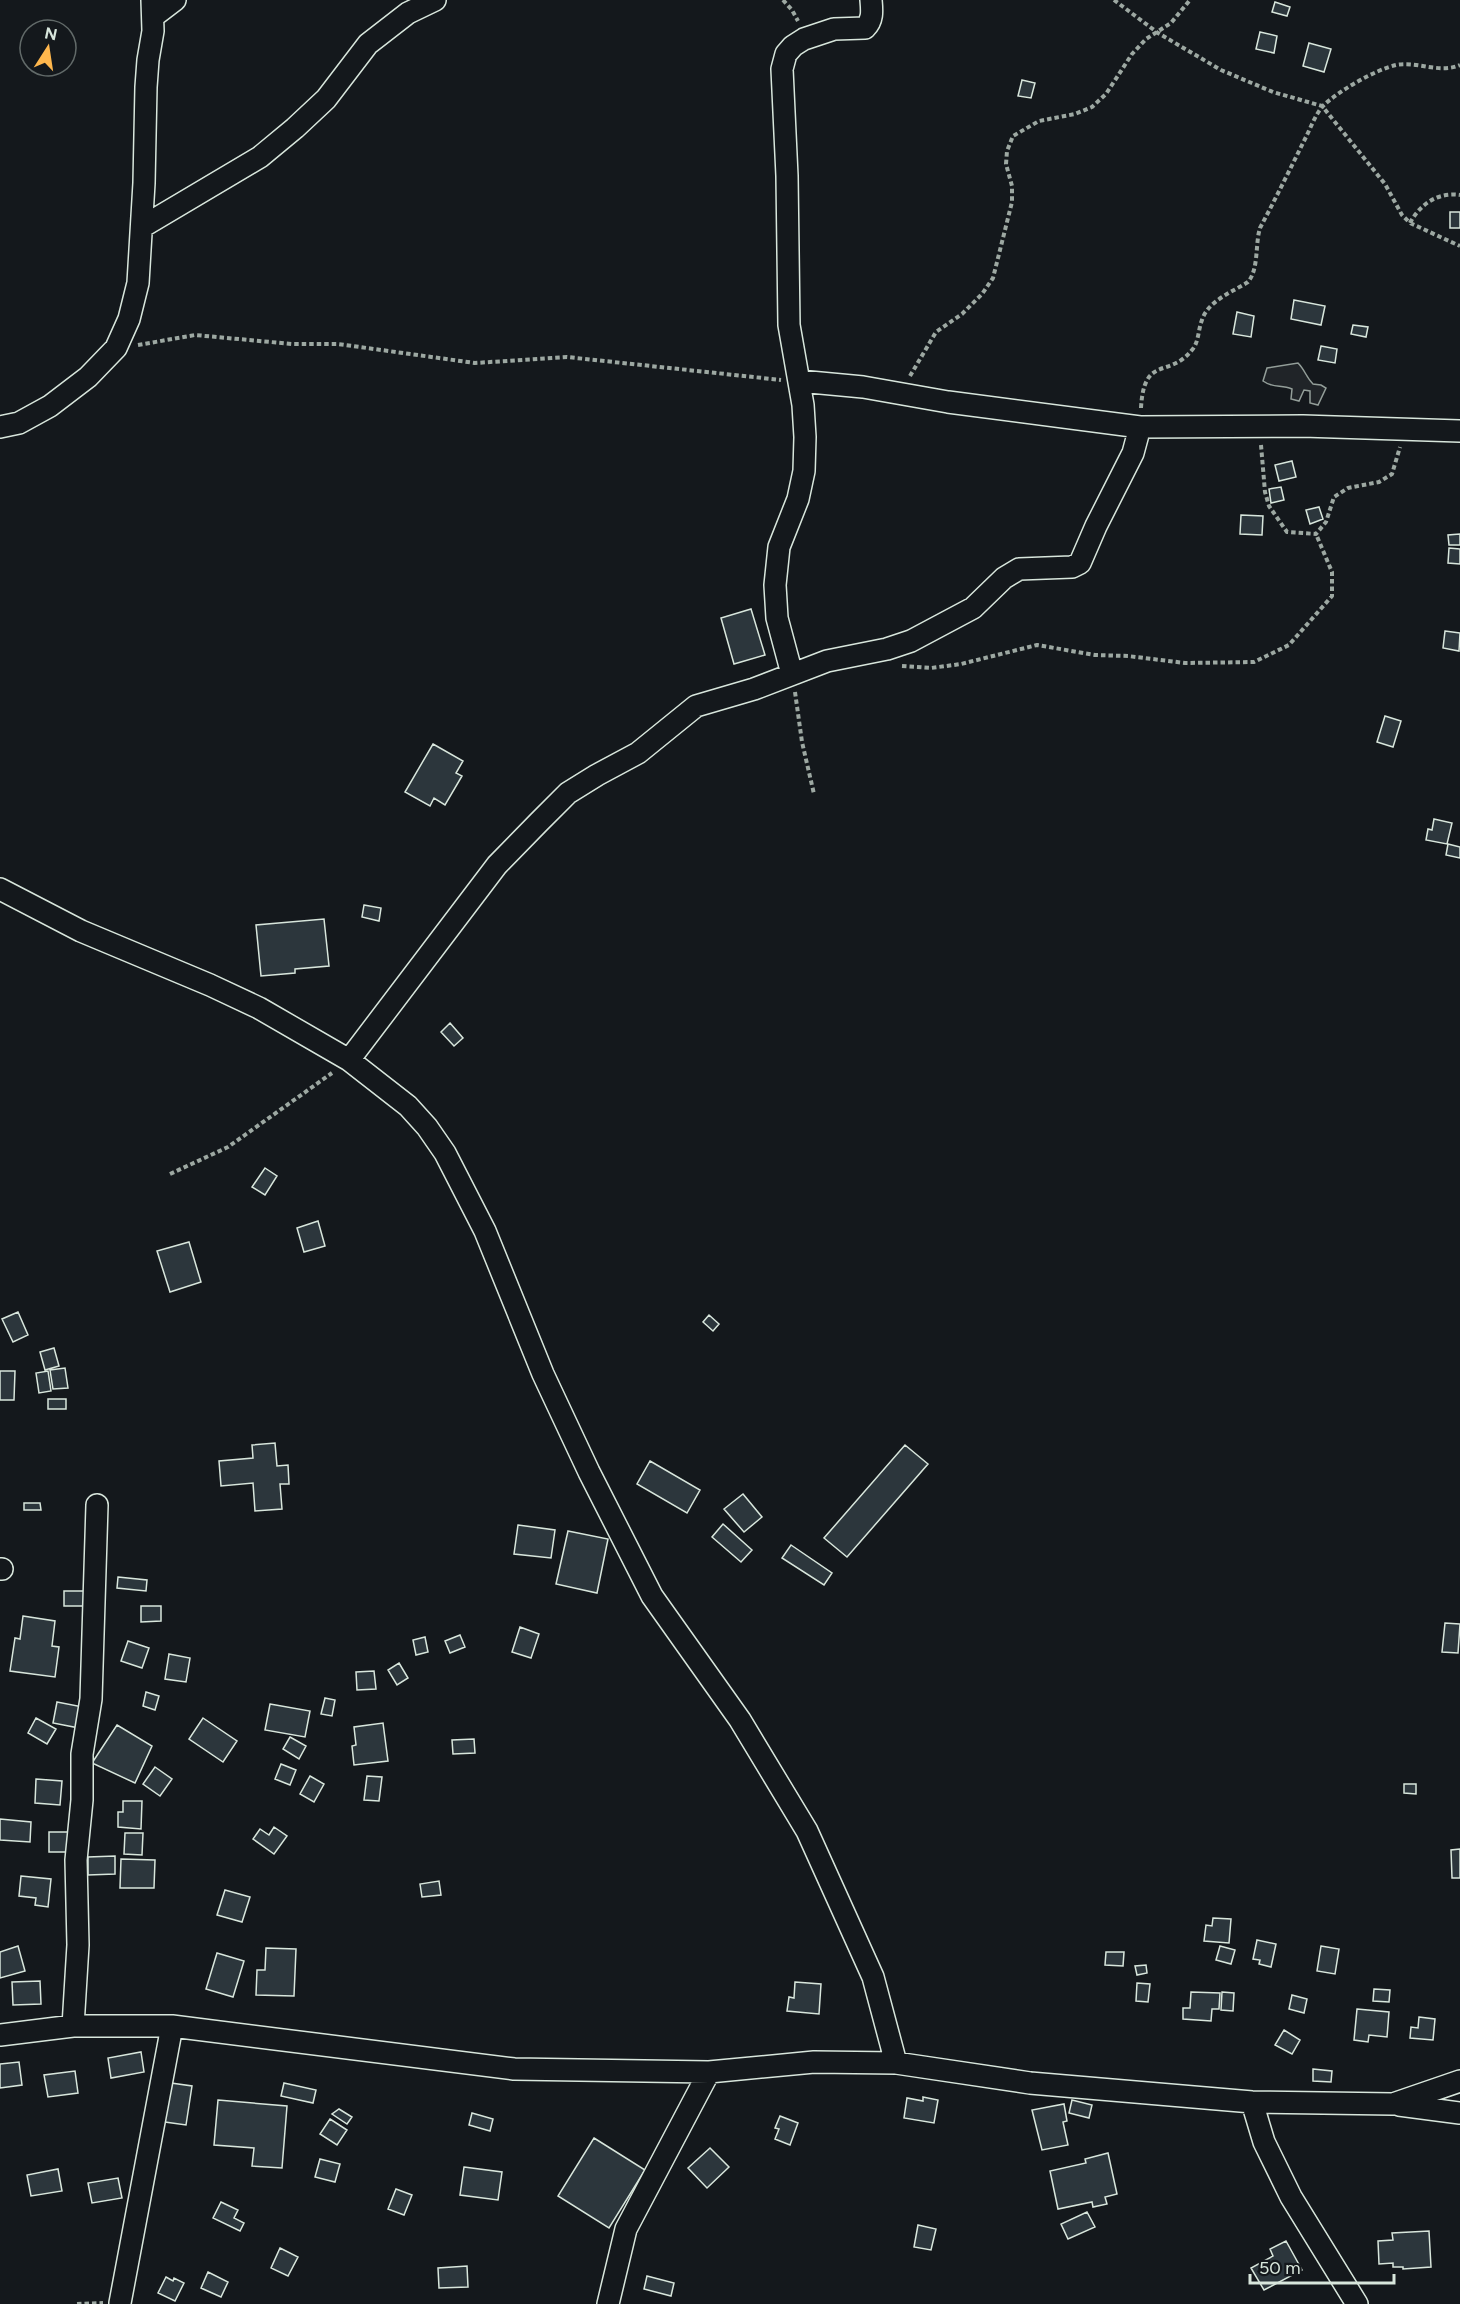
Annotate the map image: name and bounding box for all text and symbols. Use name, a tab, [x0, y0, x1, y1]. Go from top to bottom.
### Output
north arrow	[18, 18, 78, 78]
text: N	[43, 23, 59, 44]
scale bar	[1250, 2247, 1394, 2285]
text: 50 m	[1259, 2257, 1301, 2279]

